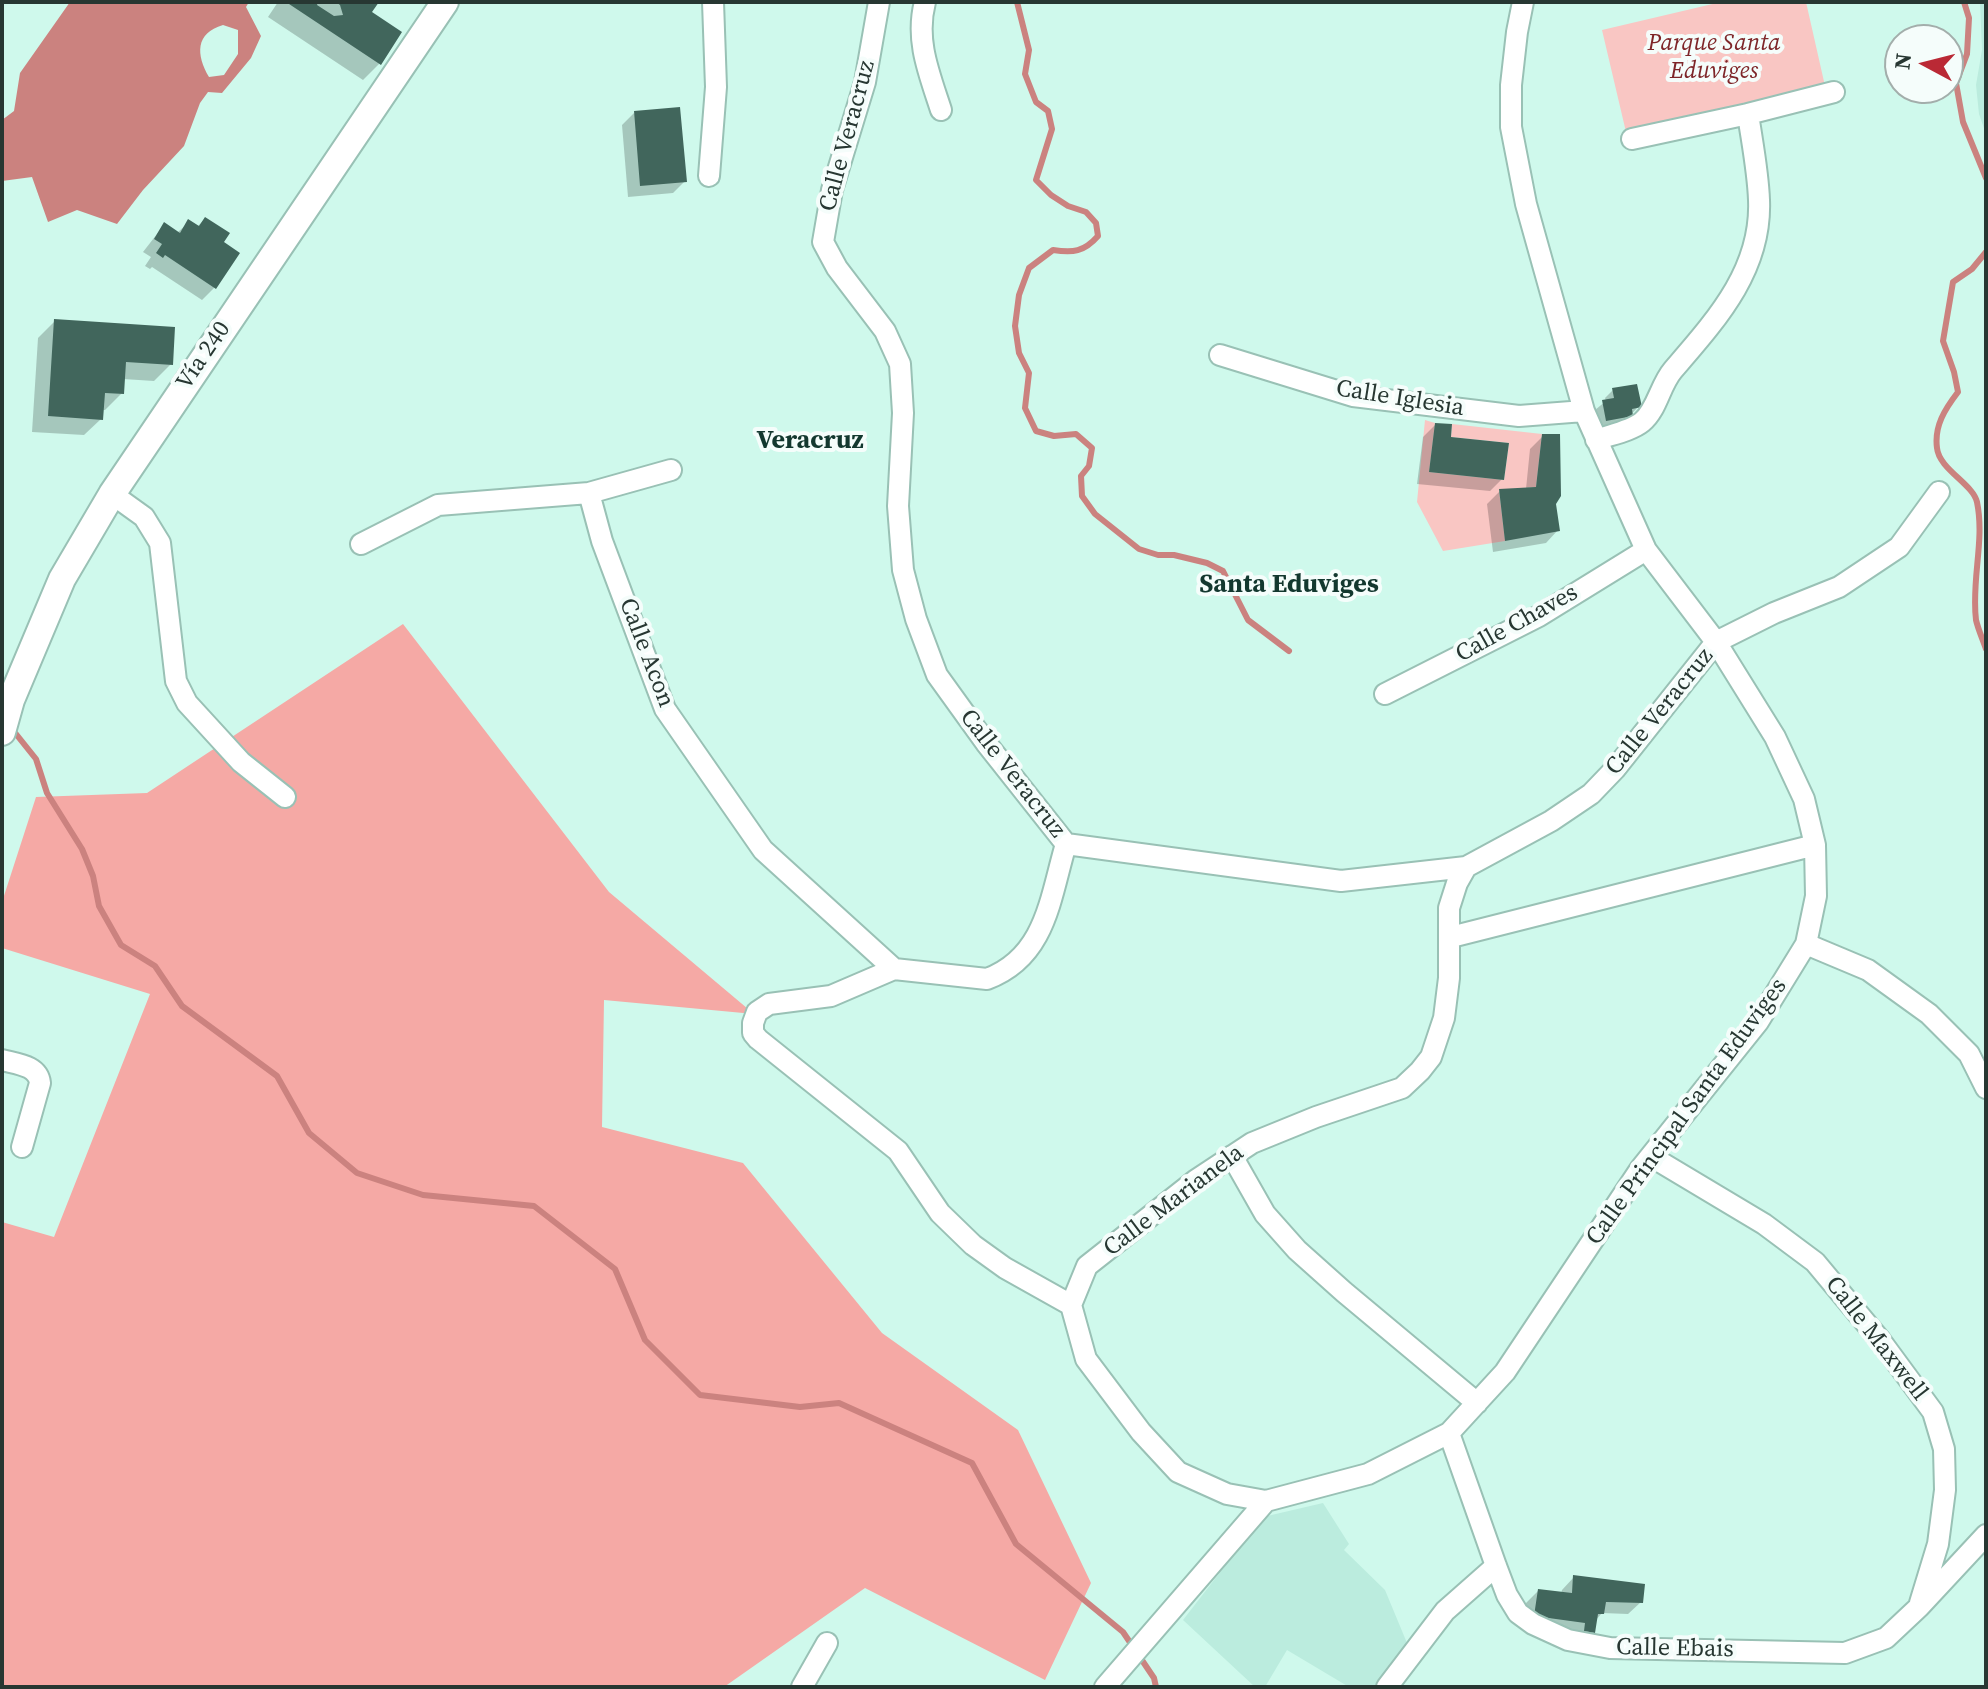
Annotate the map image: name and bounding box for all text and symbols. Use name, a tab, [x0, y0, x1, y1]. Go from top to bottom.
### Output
north arrow	[1884, 24, 1964, 104]
park label: Parque Santa Eduviges	[1648, 30, 1780, 86]
text: N	[1886, 52, 1918, 71]
street label: Calle Veracruz	[814, 57, 882, 215]
street label: Vía 240	[171, 316, 237, 396]
street label: Calle Iglesia	[1334, 375, 1466, 423]
district label: Veracruz	[756, 425, 864, 457]
district label: Santa Eduviges	[1199, 569, 1379, 601]
street label: Calle Chaves	[1451, 579, 1583, 669]
street label: Calle Acon	[612, 594, 680, 712]
street label: Calle Veracruz	[1600, 643, 1720, 781]
street label: Calle Veracruz	[953, 704, 1071, 844]
street label: Calle Principal Santa Eduviges	[1581, 973, 1793, 1251]
street label: Calle Marianela	[1098, 1139, 1250, 1263]
street label: Calle Maxwell	[1819, 1271, 1933, 1407]
street label: Calle Ebais	[1616, 1634, 1734, 1664]

